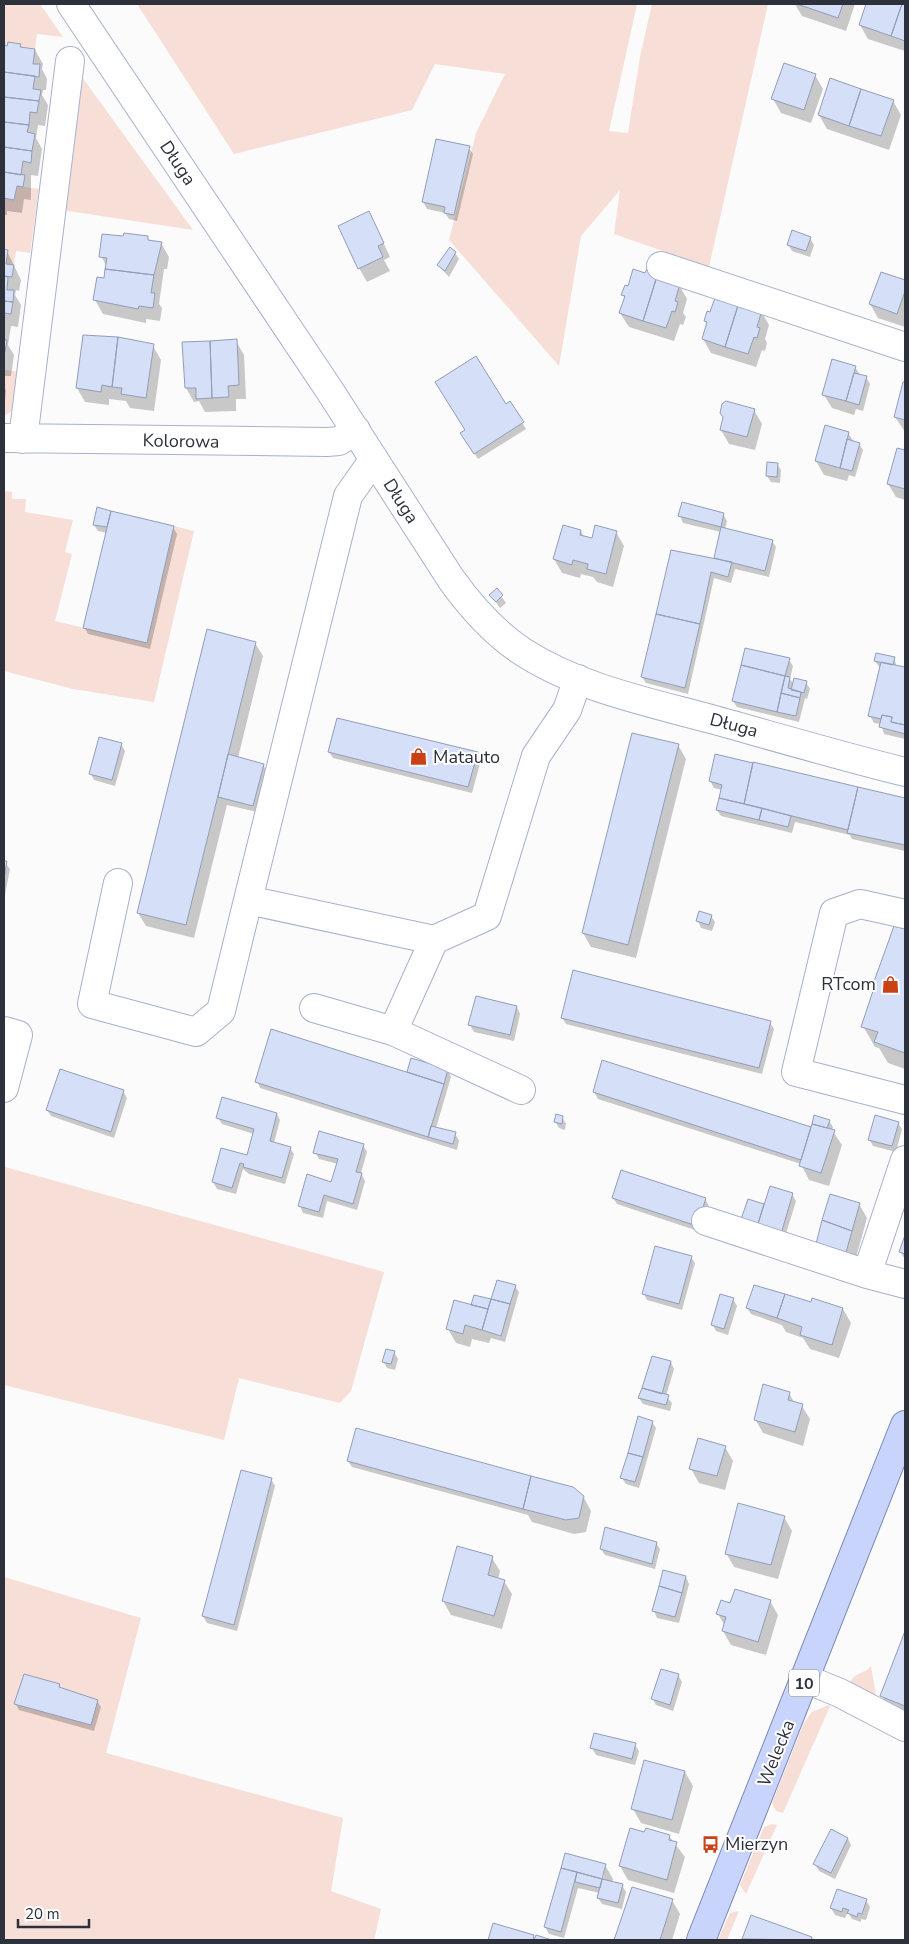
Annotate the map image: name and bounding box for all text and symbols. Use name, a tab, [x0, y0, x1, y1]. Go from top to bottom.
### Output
street label: Długa	[154, 136, 202, 190]
street label: Kolorowa	[142, 428, 220, 454]
street label: Długa	[378, 474, 424, 528]
street label: Długa	[707, 707, 761, 743]
place label: Matauto	[433, 745, 500, 769]
shop icon: Matauto	[409, 747, 429, 767]
place label: RTcom	[821, 972, 876, 996]
shop icon: RTcom	[880, 974, 900, 994]
road number: 10	[789, 1670, 819, 1696]
street label: Welecka	[752, 1716, 800, 1790]
place label: Mierzyn	[725, 1832, 788, 1856]
bus stop icon: Mierzyn	[701, 1834, 721, 1854]
scale bar	[18, 1896, 89, 1928]
text: 20 m	[25, 1904, 60, 1924]

